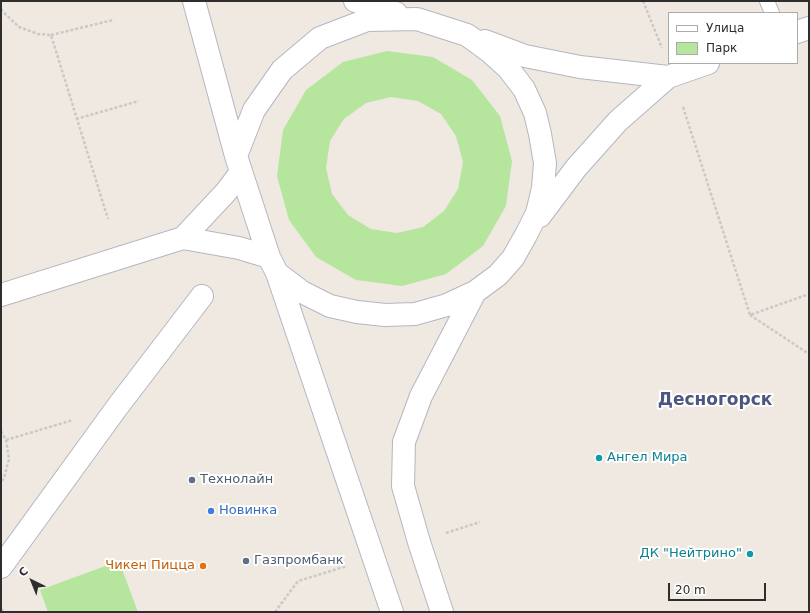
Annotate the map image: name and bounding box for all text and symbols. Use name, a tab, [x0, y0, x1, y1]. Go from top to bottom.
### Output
legend	[668, 12, 798, 64]
text: Улица	[706, 21, 744, 35]
text: Парк	[706, 41, 737, 55]
district label: Десногорск	[658, 391, 772, 411]
place label: Ангел Мира	[607, 450, 688, 466]
marker: Ангел Мира	[594, 453, 604, 463]
place label: Технолайн	[200, 472, 273, 488]
marker: Технолайн	[187, 475, 197, 485]
place label: Новинка	[219, 503, 277, 519]
marker: Новинка	[206, 506, 216, 516]
place label: ДК "Нейтрино"	[640, 546, 742, 562]
marker: ДК "Нейтрино"	[745, 549, 755, 559]
place label: Газпромбанк	[254, 553, 344, 569]
marker: Газпромбанк	[241, 556, 251, 566]
place label: Чикен Пицца	[105, 558, 195, 574]
north arrow	[12, 561, 52, 601]
marker: Чикен Пицца	[198, 561, 208, 571]
text: С	[16, 564, 31, 579]
scale bar	[670, 575, 768, 601]
text: 20 m	[675, 583, 706, 597]

